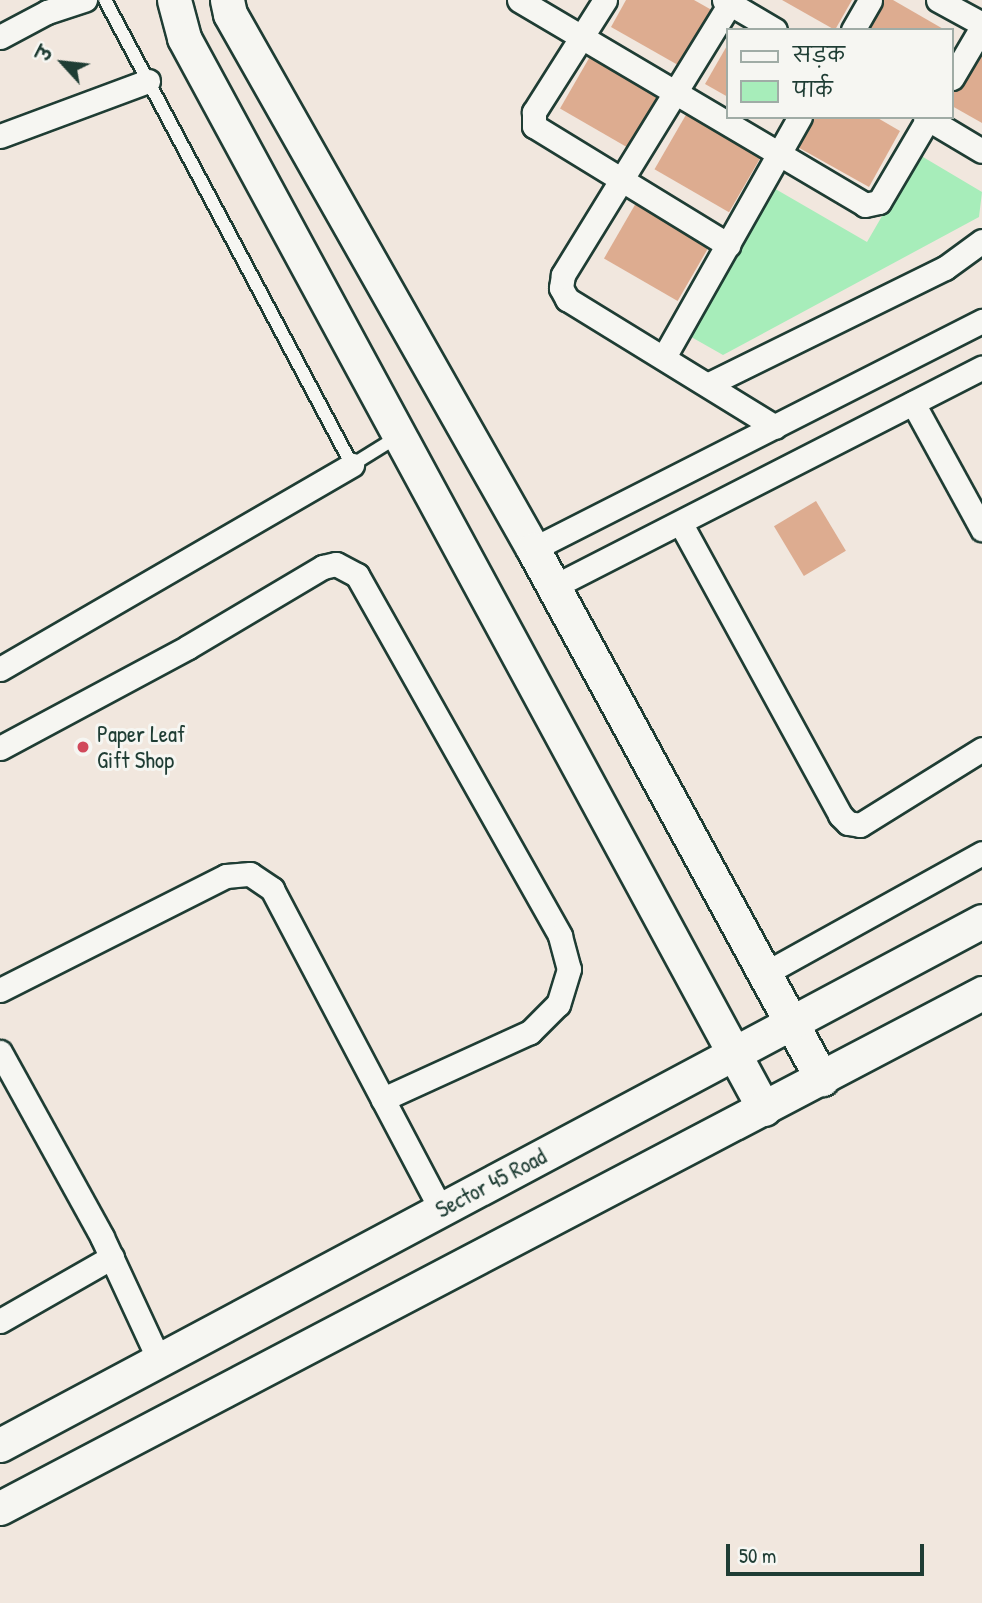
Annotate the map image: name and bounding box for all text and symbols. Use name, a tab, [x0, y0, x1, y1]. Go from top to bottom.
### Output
north arrow	[28, 28, 98, 98]
legend	[726, 28, 954, 119]
text: सड़क	[793, 40, 845, 69]
text: उ	[30, 42, 59, 65]
text: पार्क	[793, 75, 833, 104]
place label: Paper Leaf Gift Shop	[97, 720, 185, 774]
marker: Paper Leaf Gift Shop	[75, 739, 91, 755]
street label: Sector 45 Road	[431, 1142, 551, 1224]
scale bar	[730, 1530, 928, 1574]
text: 50 m	[739, 1541, 776, 1570]

